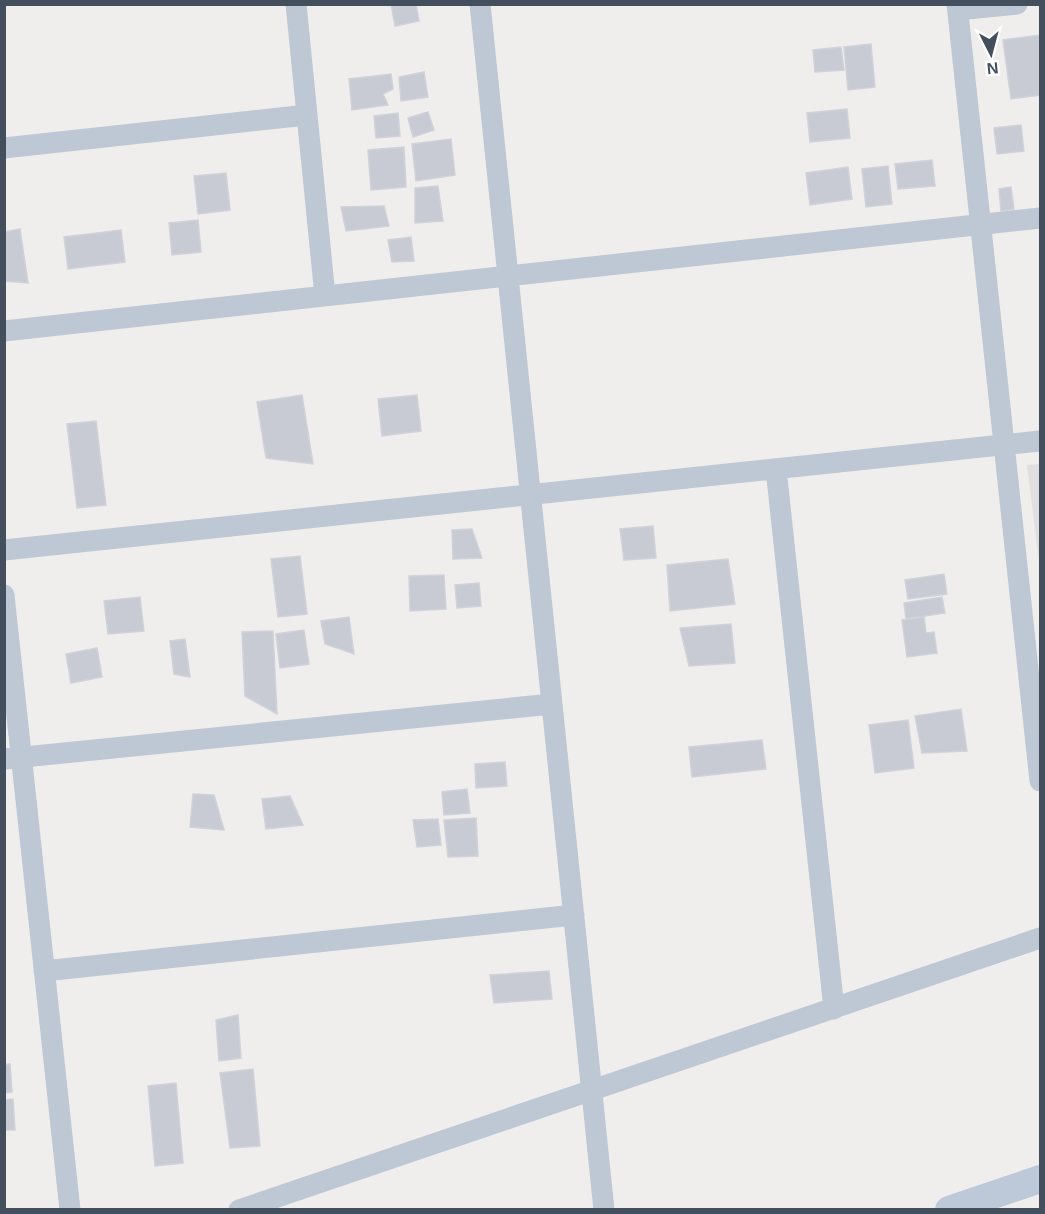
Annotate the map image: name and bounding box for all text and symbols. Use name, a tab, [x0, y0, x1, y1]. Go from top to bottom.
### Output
north arrow	[961, 24, 1021, 84]
text: N	[986, 59, 999, 77]

